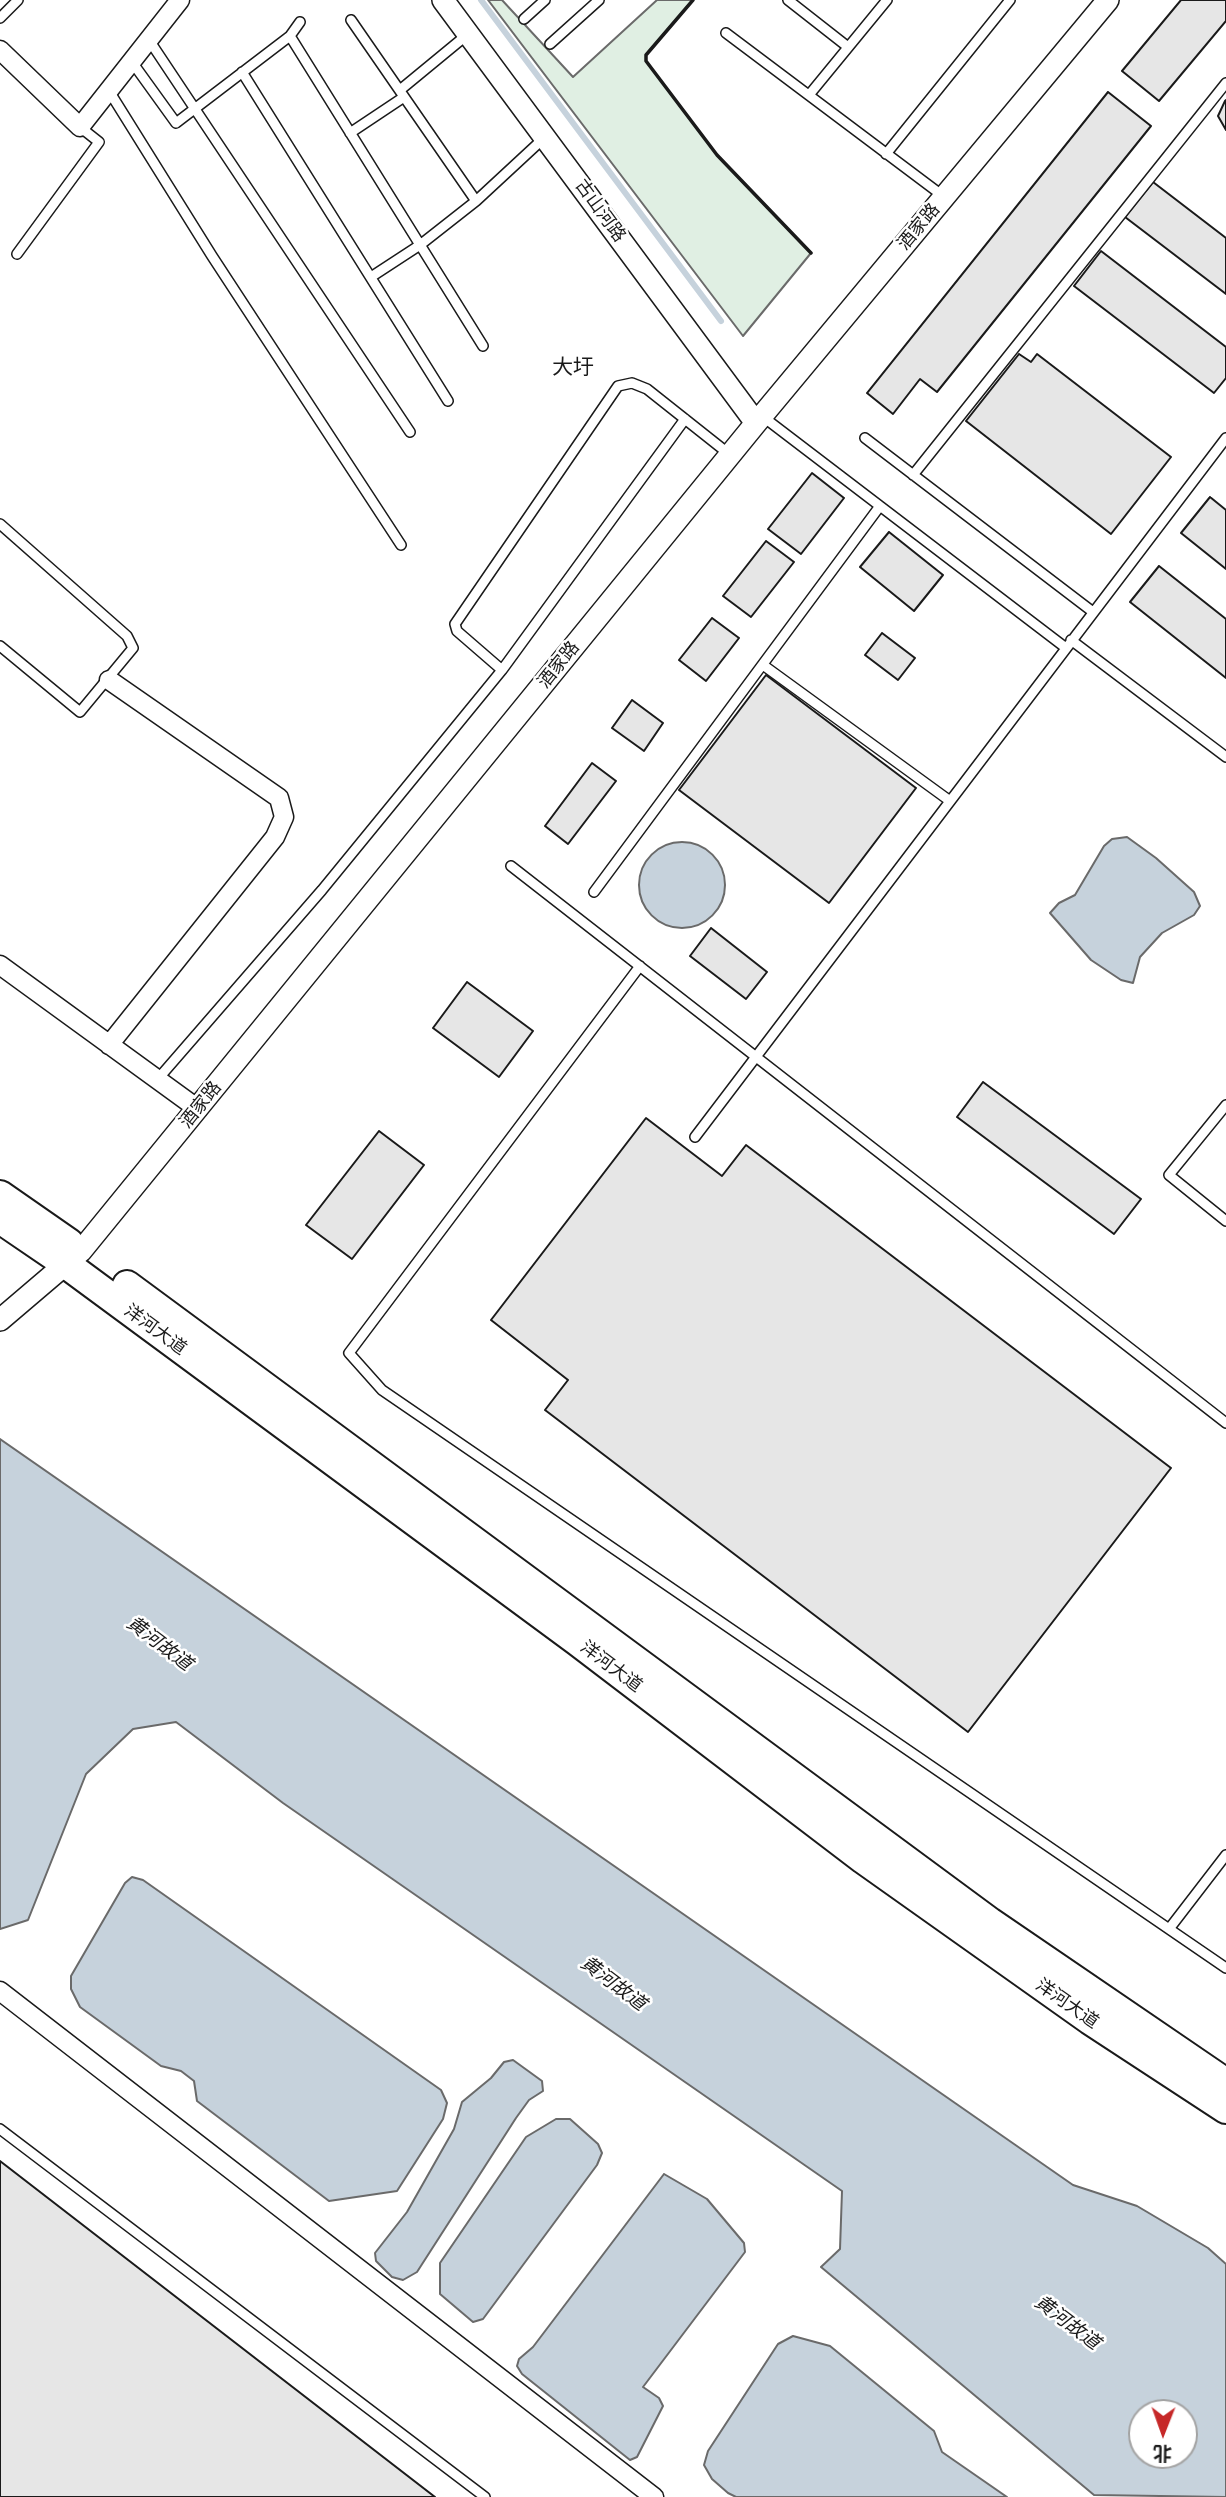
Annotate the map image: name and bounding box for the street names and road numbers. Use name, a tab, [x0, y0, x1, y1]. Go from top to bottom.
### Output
street label: 古山河路	[570, 176, 630, 246]
street label: 酒家路	[893, 199, 945, 255]
street label: 酒家路	[534, 637, 584, 693]
street label: 酒家路	[176, 1077, 226, 1133]
street label: 洋河大道	[120, 1300, 190, 1360]
street label: 洋河大道	[576, 1637, 646, 1697]
street label: 洋河大道	[1031, 1975, 1103, 2033]

